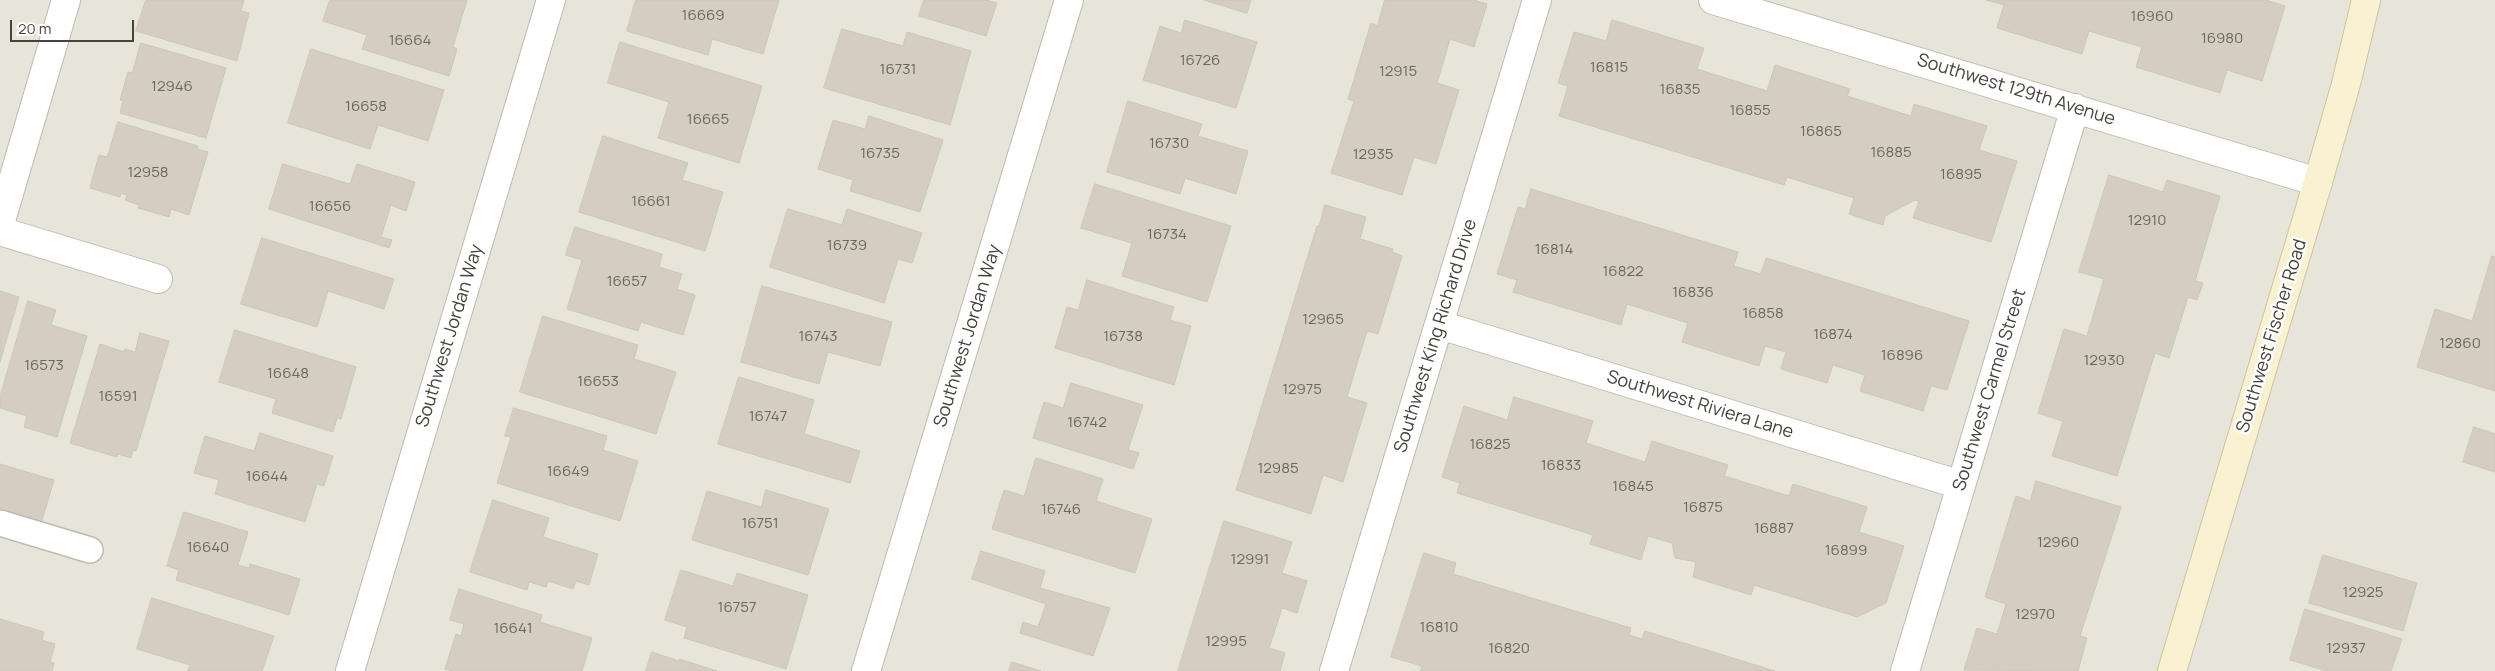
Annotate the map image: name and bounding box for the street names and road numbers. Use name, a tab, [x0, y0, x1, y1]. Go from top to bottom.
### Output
street label: Southwest 129th Avenue	[1914, 50, 2118, 130]
street label: Southwest King Richard Drive	[1390, 217, 1482, 455]
street label: Southwest Fischer Road	[2232, 237, 2312, 435]
street label: Southwest Jordan Way	[412, 242, 488, 430]
street label: Southwest Jordan Way	[930, 242, 1006, 430]
street label: Southwest Carmel Street	[1949, 286, 2031, 494]
street label: Southwest Riviera Lane	[1604, 366, 1796, 444]

